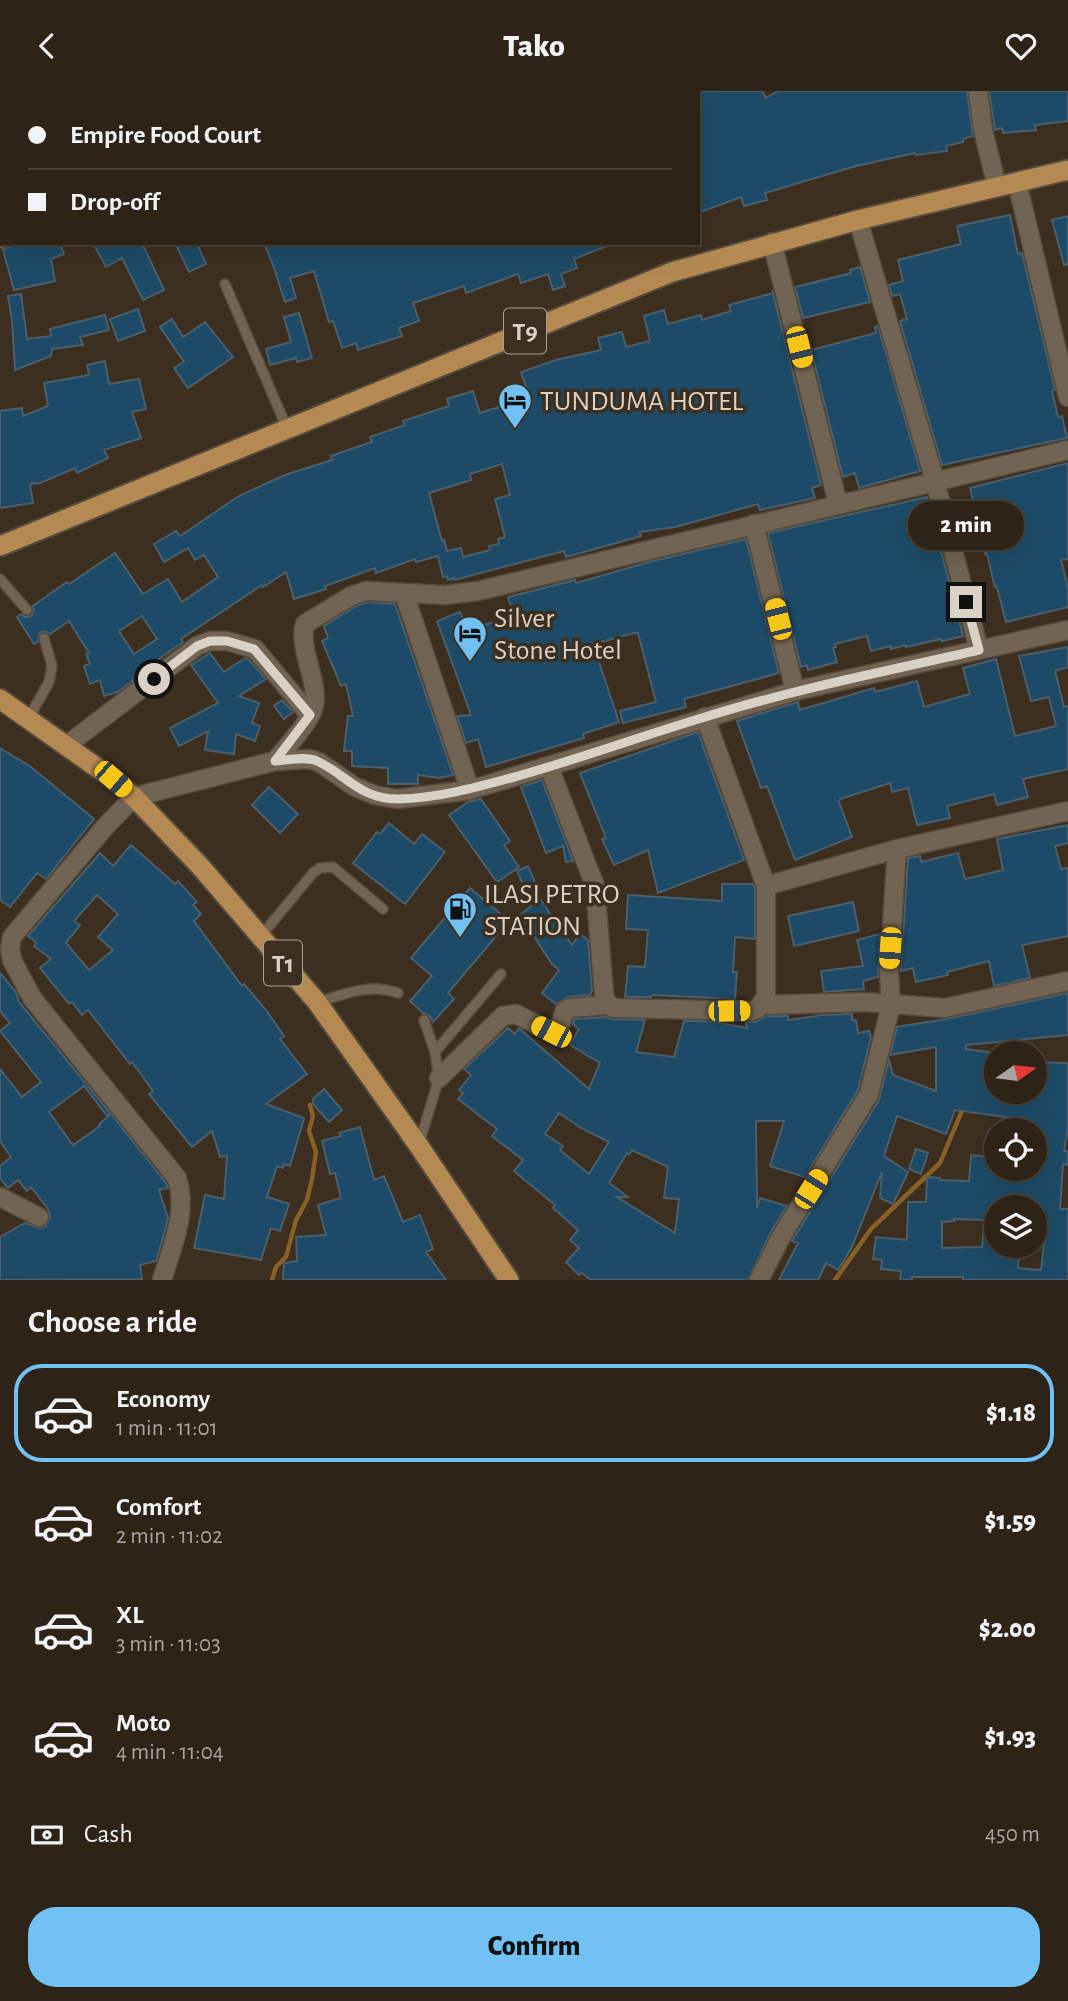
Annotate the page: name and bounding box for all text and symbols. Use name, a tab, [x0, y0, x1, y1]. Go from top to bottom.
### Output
icon: back	[28, 27, 66, 65]
icon: heart	[1002, 27, 1040, 65]
text: Tako	[503, 30, 565, 62]
text: Empire Food Court	[70, 122, 261, 148]
text: Drop-off	[70, 189, 159, 215]
road number: T9	[504, 309, 546, 353]
car	[784, 324, 815, 370]
hotel icon: TUNDUMA HOTEL	[496, 381, 534, 430]
place label: TUNDUMA HOTEL	[540, 388, 743, 416]
callout: 2 min	[908, 501, 1024, 549]
text: 2 min	[940, 514, 992, 537]
route end	[950, 586, 982, 618]
car	[763, 596, 794, 642]
place label: Silver Stone Hotel	[494, 605, 622, 665]
hotel icon: Silver Stone Hotel	[451, 614, 489, 663]
route start	[138, 663, 170, 695]
car	[91, 757, 136, 801]
place label: ILASI PETRO STATION	[484, 881, 620, 941]
fuel station icon: ILASI PETRO STATION	[441, 890, 479, 939]
car	[879, 926, 902, 970]
road number: T1	[264, 941, 302, 985]
car	[708, 1000, 751, 1022]
car	[528, 1013, 575, 1051]
north arrow	[984, 1041, 1046, 1104]
map controls	[984, 1041, 1047, 1258]
button: locate	[984, 1118, 1047, 1181]
car	[791, 1166, 832, 1212]
button: layers	[984, 1195, 1047, 1258]
text: Choose a ride	[28, 1306, 197, 1338]
icon: car	[32, 1382, 95, 1445]
text: Economy	[116, 1386, 210, 1412]
text: $1.18	[986, 1400, 1036, 1426]
text: 1 min · 11:01	[116, 1417, 218, 1440]
icon: car	[32, 1490, 95, 1553]
text: Comfort	[116, 1494, 201, 1520]
text: $1.59	[984, 1508, 1036, 1534]
text: 2 min · 11:02	[116, 1525, 223, 1548]
icon: car	[32, 1598, 95, 1661]
text: XL	[116, 1602, 143, 1628]
text: $2.00	[979, 1616, 1036, 1642]
text: 3 min · 11:03	[116, 1633, 221, 1656]
icon: car	[32, 1706, 95, 1769]
text: Moto	[116, 1710, 171, 1736]
text: $1.93	[984, 1724, 1036, 1750]
text: 4 min · 11:04	[116, 1741, 224, 1764]
icon: cash	[28, 1816, 66, 1854]
text: Cash	[84, 1821, 133, 1847]
text: 450 m	[985, 1823, 1040, 1846]
button: Confirm	[28, 1907, 1040, 1987]

